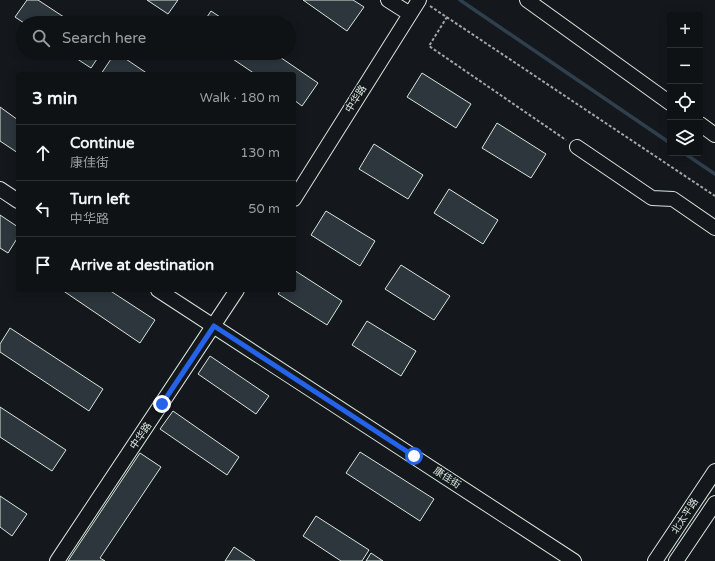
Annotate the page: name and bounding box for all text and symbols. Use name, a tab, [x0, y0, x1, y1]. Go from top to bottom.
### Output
map controls	[667, 12, 703, 156]
button: +	[667, 12, 703, 48]
search box	[16, 16, 296, 60]
icon: search	[30, 27, 52, 49]
text: Search here	[62, 29, 146, 47]
button: −	[667, 48, 703, 84]
street label: 中华路	[343, 83, 369, 115]
button: locate	[667, 84, 703, 120]
text: 3 min	[32, 88, 77, 109]
text: Walk · 180 m	[200, 90, 280, 106]
button: layers	[667, 120, 703, 156]
text: Continue	[70, 134, 134, 152]
icon: ahead	[32, 142, 54, 164]
text: 130 m	[240, 145, 280, 161]
text: 康佳街	[70, 155, 109, 171]
text: Turn left	[70, 190, 130, 208]
icon: left	[32, 198, 54, 220]
text: 50 m	[248, 201, 280, 217]
text: 中华路	[70, 211, 109, 227]
icon: arrive	[32, 254, 54, 276]
text: Arrive at destination	[70, 256, 214, 274]
route end	[153, 395, 171, 413]
street label: 中华路	[128, 420, 154, 452]
route start	[405, 447, 423, 465]
street label: 康佳街	[431, 465, 463, 491]
street label: 北太平路	[669, 496, 701, 536]

